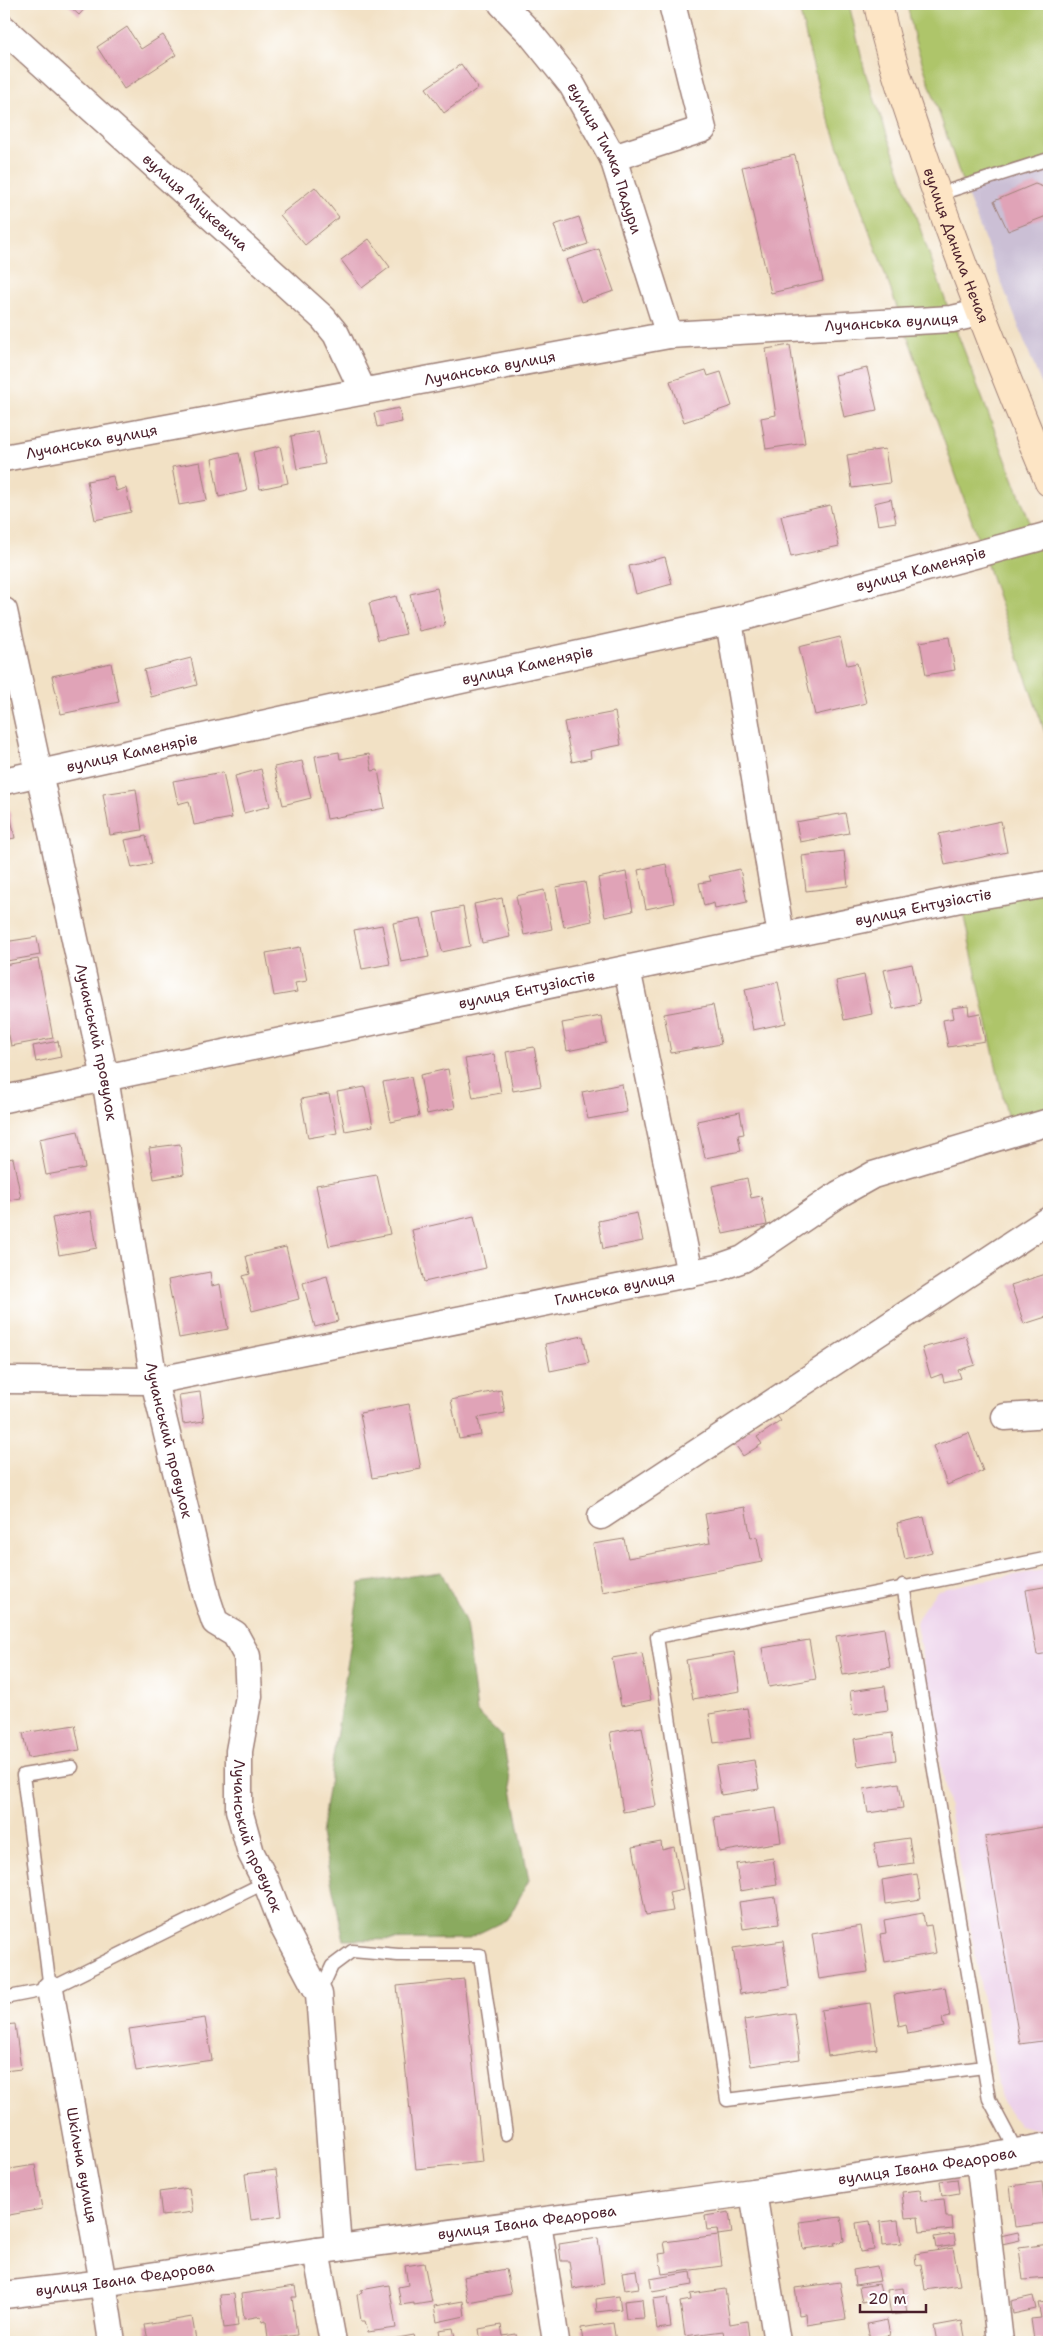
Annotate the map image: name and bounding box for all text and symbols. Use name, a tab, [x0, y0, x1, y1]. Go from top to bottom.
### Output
street label: вулиця Тимка Падури	[563, 79, 647, 237]
street label: вулиця Міцкевича	[138, 149, 253, 256]
street label: вулиця Данила Нечая	[919, 165, 994, 326]
street label: Лучанська вулиця	[824, 308, 960, 336]
street label: Лучанська вулиця	[422, 346, 557, 390]
street label: Лучанська вулиця	[24, 420, 159, 464]
street label: вулиця Каменярів	[854, 542, 988, 596]
street label: вулиця Каменярів	[460, 641, 595, 690]
street label: вулиця Каменярів	[65, 729, 199, 777]
street label: вулиця Ентузіастів	[853, 884, 993, 931]
street label: Лучанський провулок	[71, 962, 122, 1122]
street label: вулиця Ентузіастів	[457, 966, 597, 1014]
street label: Глинська вулиця	[553, 1267, 677, 1310]
street label: Лучанський провулок	[141, 1361, 197, 1521]
street label: Лучанський провулок	[229, 1759, 287, 1915]
street label: Шкільна вулиця	[61, 2106, 102, 2225]
street label: вулиця Івана Федорова	[837, 2142, 1018, 2189]
street label: вулиця Івана Федорова	[436, 2200, 618, 2244]
street label: вулиця Івана Федорова	[35, 2256, 216, 2301]
scale bar	[860, 2281, 927, 2313]
text: 20 m	[868, 2289, 907, 2309]

